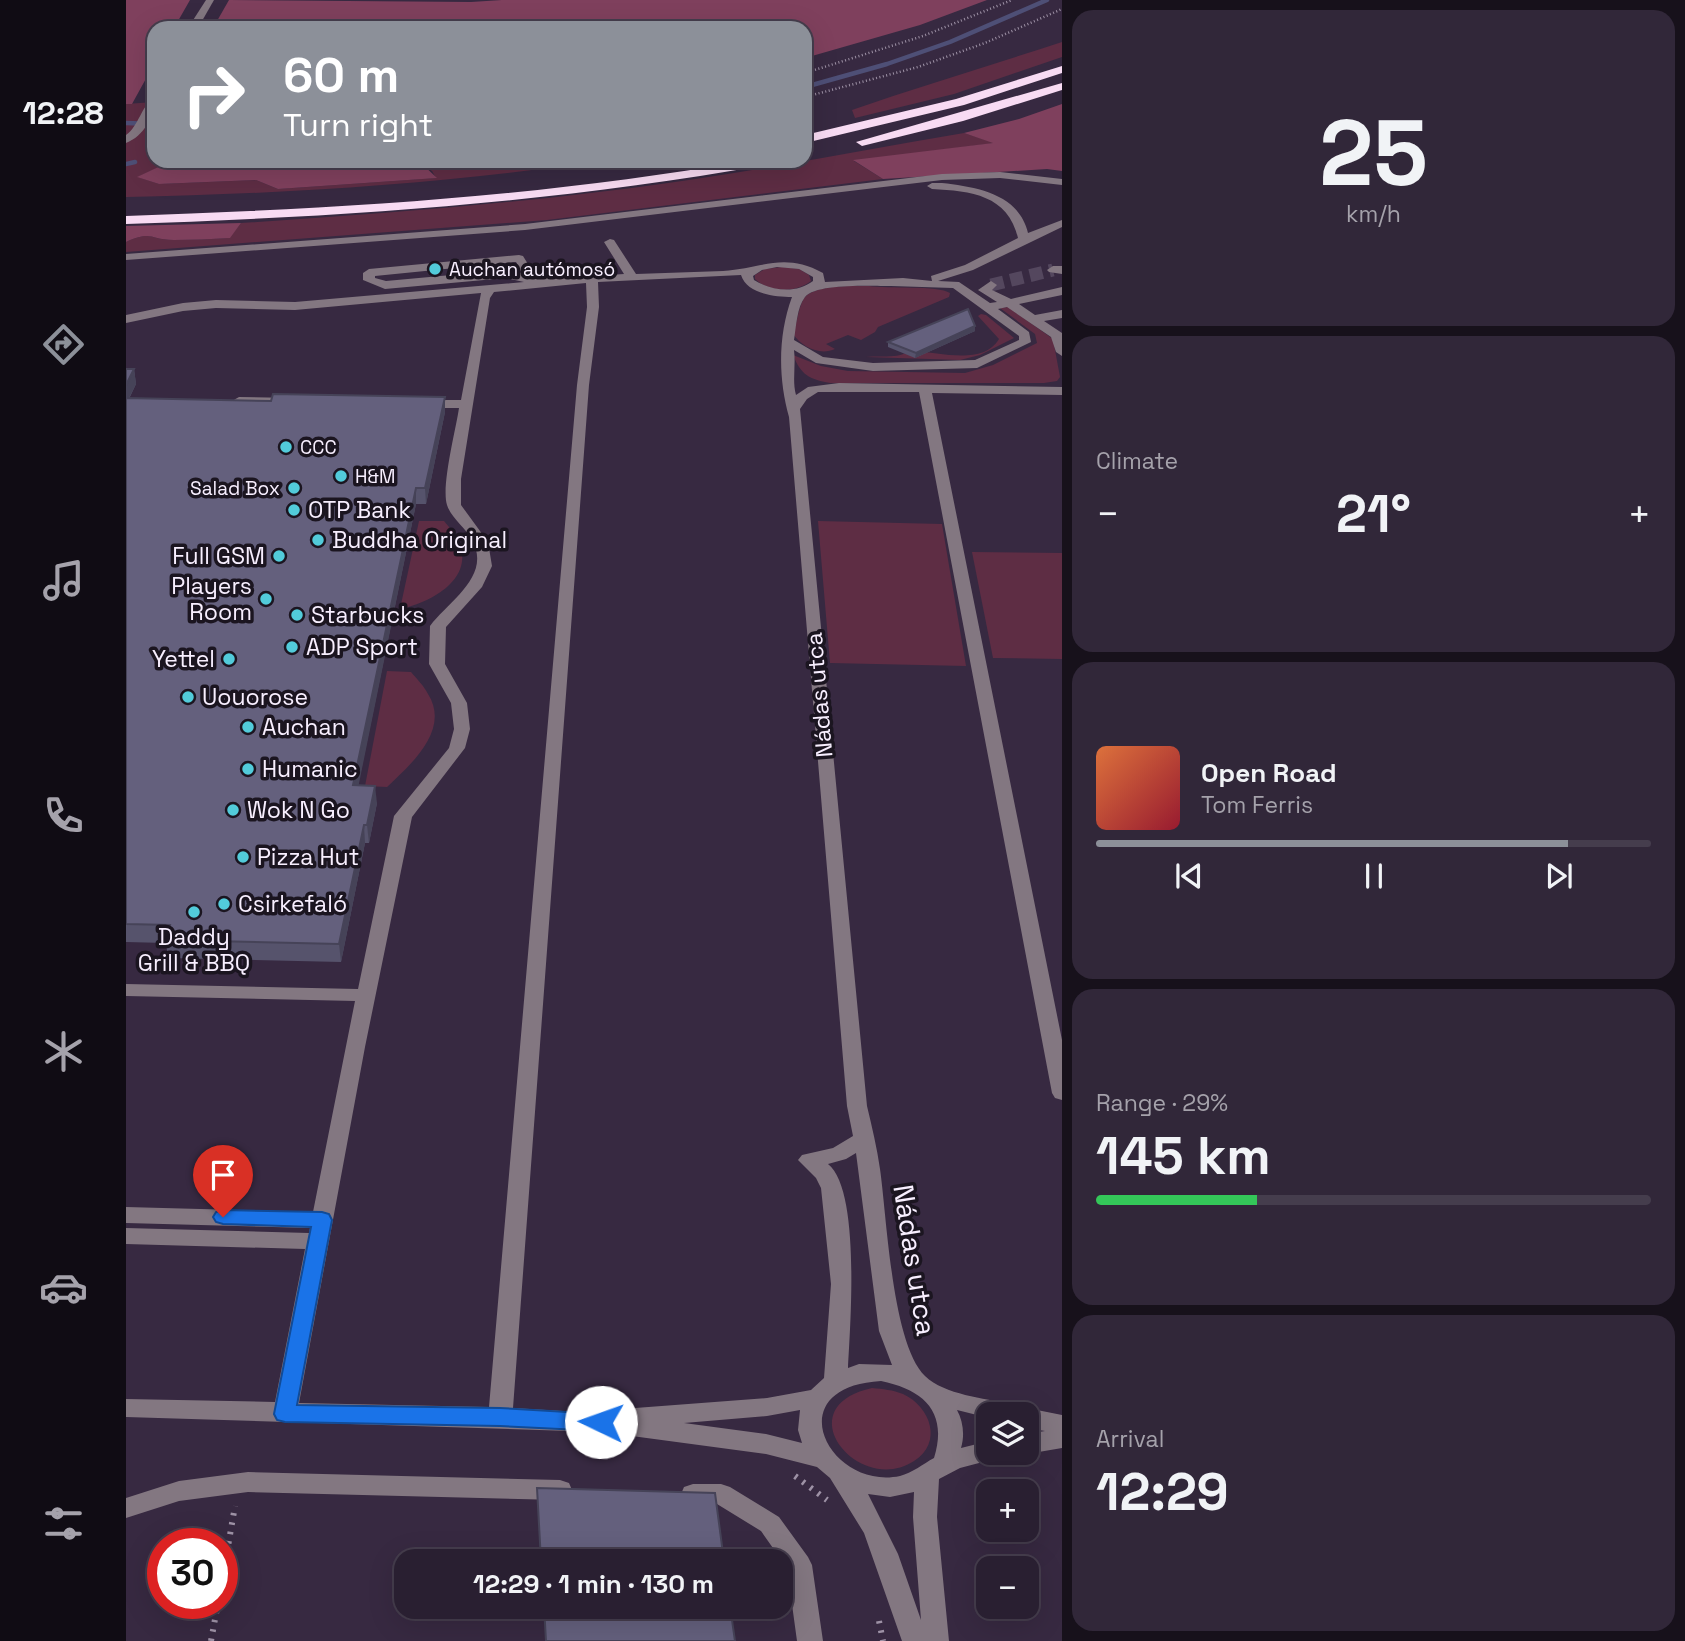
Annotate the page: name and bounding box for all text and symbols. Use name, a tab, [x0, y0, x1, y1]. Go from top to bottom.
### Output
text: 60 m	[283, 44, 399, 106]
icon: right	[168, 49, 259, 140]
text: 12:28	[22, 93, 104, 133]
text: 25	[1319, 95, 1428, 212]
text: Turn right	[283, 105, 433, 145]
text: km/h	[1346, 199, 1401, 229]
place label: Auchan autómosó	[449, 257, 615, 282]
marker: Auchan autómosó	[427, 261, 443, 277]
icon: directions	[39, 320, 88, 369]
place label: CCC	[300, 435, 337, 460]
marker: CCC	[278, 439, 294, 455]
text: Climate	[1096, 446, 1178, 476]
place label: H&M	[355, 464, 395, 489]
marker: H&M	[333, 468, 349, 484]
place label: Salad Box	[190, 476, 280, 501]
marker: Salad Box	[286, 480, 302, 496]
text: 21°	[1336, 481, 1411, 547]
text: −	[1096, 490, 1120, 538]
text: +	[1627, 490, 1651, 538]
place label: OTP Bank	[308, 495, 411, 525]
marker: OTP Bank	[286, 502, 302, 518]
place label: Buddha Original	[332, 525, 507, 555]
marker: Buddha Original	[310, 532, 326, 548]
place label: Full GSM	[172, 541, 265, 571]
marker: Full GSM	[271, 548, 287, 564]
icon: music	[39, 556, 88, 605]
place label: Players Room	[171, 571, 252, 627]
marker: Players Room	[258, 591, 274, 607]
place label: Starbucks	[311, 600, 424, 630]
marker: Starbucks	[289, 607, 305, 623]
street label: Nádas utca	[799, 631, 839, 759]
place label: ADP Sport	[306, 632, 418, 662]
marker: ADP Sport	[284, 639, 300, 655]
place label: Yettel	[152, 644, 215, 674]
marker: Yettel	[221, 651, 237, 667]
place label: Uouorose	[202, 682, 308, 712]
marker: Uouorose	[180, 689, 196, 705]
place label: Auchan	[262, 712, 346, 742]
marker: Auchan	[240, 719, 256, 735]
place label: Humanic	[262, 754, 358, 784]
text: Open Road	[1201, 756, 1337, 790]
marker: Humanic	[240, 761, 256, 777]
text: Tom Ferris	[1201, 790, 1313, 820]
icon: phone	[39, 791, 88, 840]
place label: Wok N Go	[247, 795, 350, 825]
marker: Wok N Go	[225, 802, 241, 818]
place label: Pizza Hut	[257, 842, 359, 872]
marker: Pizza Hut	[235, 849, 251, 865]
icon: previous	[1170, 857, 1208, 895]
icon: pause	[1355, 857, 1393, 895]
icon: next	[1540, 857, 1578, 895]
place label: Csirkefaló	[238, 889, 347, 919]
marker: Csirkefaló	[216, 896, 232, 912]
marker: Daddy Grill & BBQ	[186, 904, 202, 920]
place label: Daddy Grill & BBQ	[138, 922, 250, 978]
icon: climate	[39, 1027, 88, 1076]
text: Range · 29%	[1096, 1088, 1228, 1118]
text: 145 km	[1096, 1123, 1271, 1189]
pin	[193, 1145, 253, 1217]
icon: arrive	[204, 1156, 242, 1194]
street label: Nádas utca	[885, 1182, 945, 1338]
icon: car	[39, 1263, 88, 1312]
position arrow	[564, 1385, 638, 1459]
map controls	[976, 1402, 1039, 1619]
button: layers	[976, 1402, 1039, 1465]
text: Arrival	[1096, 1424, 1164, 1454]
text: 12:29	[1096, 1459, 1229, 1525]
button: +	[976, 1479, 1039, 1542]
icon: filters	[39, 1499, 88, 1548]
speed limit sign: 30	[147, 1528, 238, 1619]
button: −	[976, 1556, 1039, 1619]
text: 12:29 · 1 min · 130 m	[473, 1567, 714, 1601]

